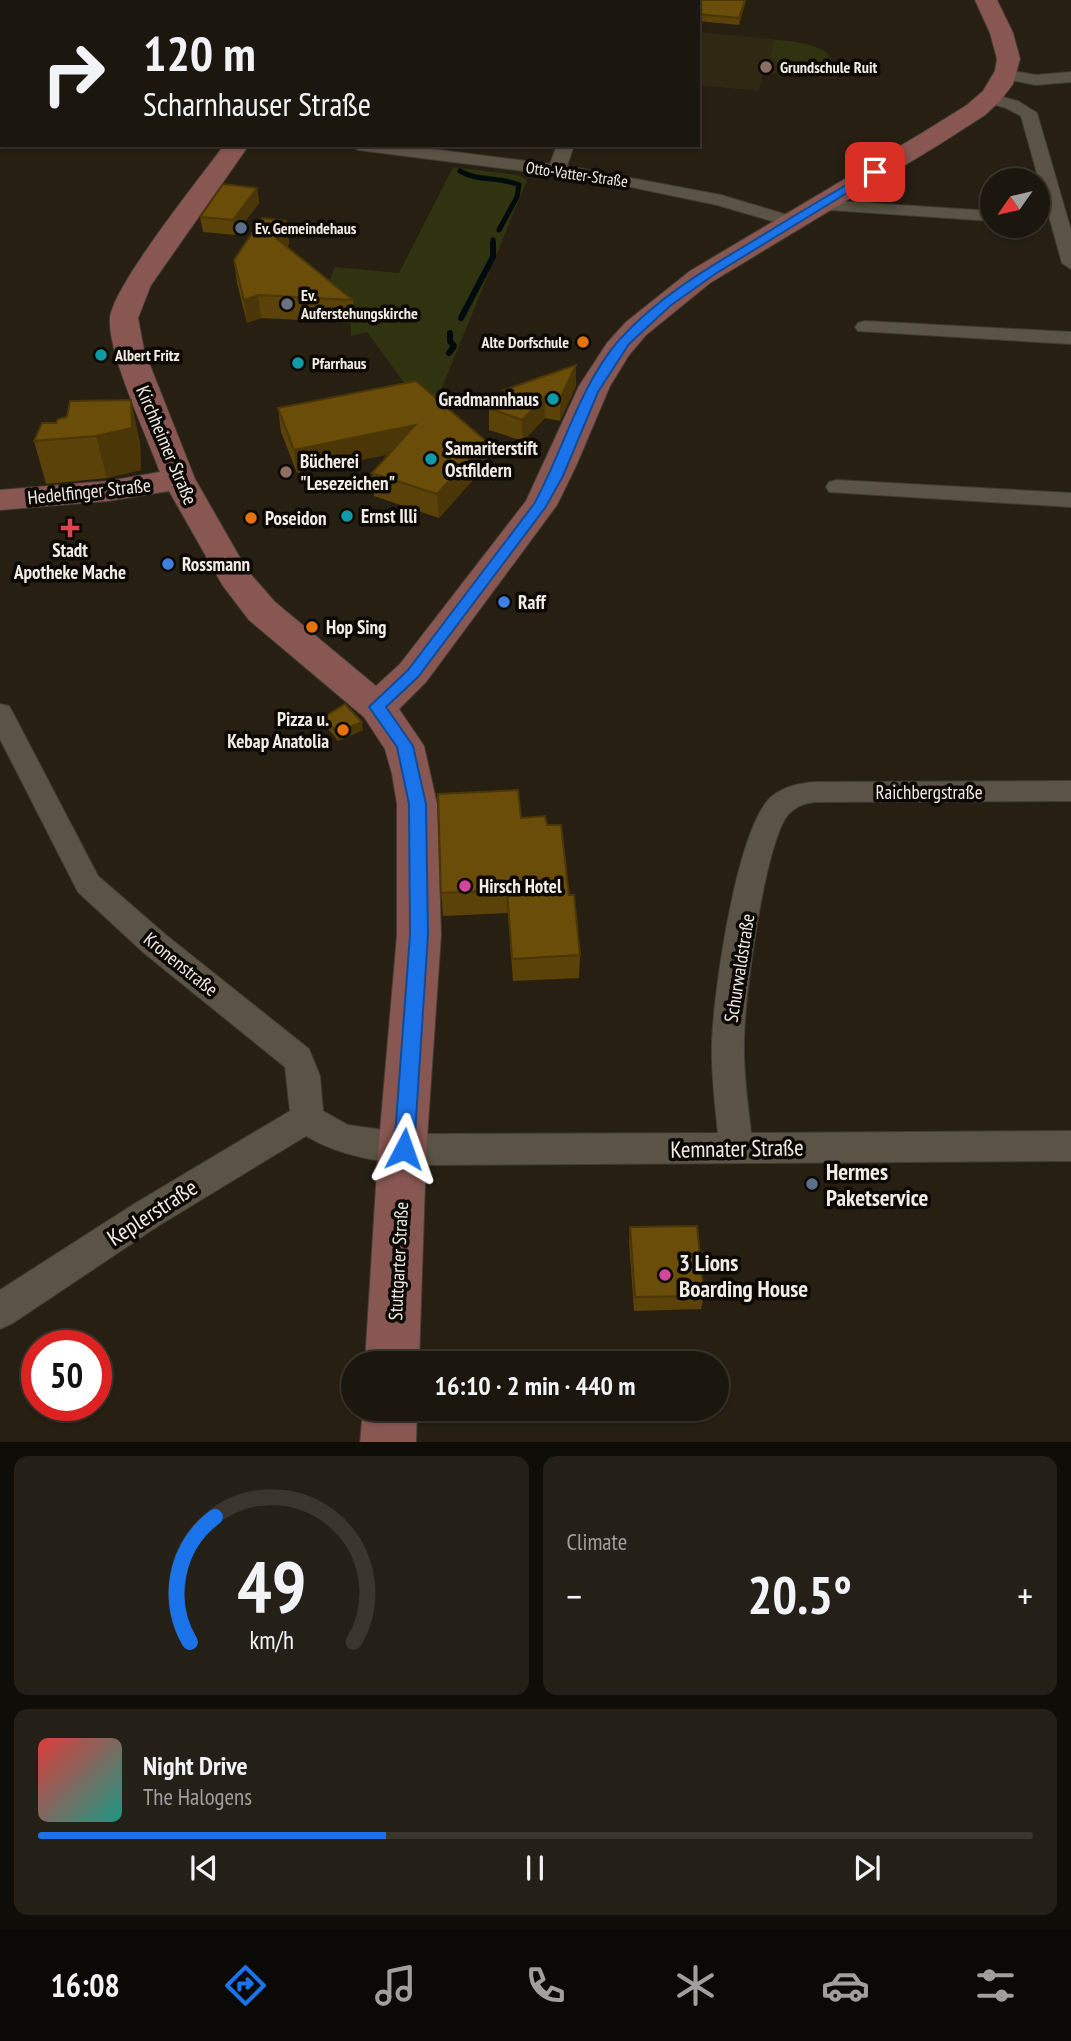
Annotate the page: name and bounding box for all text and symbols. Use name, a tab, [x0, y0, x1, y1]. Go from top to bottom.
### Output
text: 120 m	[143, 21, 256, 85]
icon: right	[28, 28, 119, 119]
place label: Grundschule Ruit	[780, 57, 877, 77]
marker: Grundschule Ruit	[758, 59, 774, 75]
text: Scharnhauser Straße	[143, 83, 371, 125]
pin	[845, 142, 905, 202]
icon: arrive	[856, 153, 894, 191]
street label: Otto-Vatter-Straße	[525, 157, 629, 191]
north arrow	[980, 168, 1050, 238]
map controls	[980, 168, 1050, 238]
place label: Ev. Gemeindehaus	[255, 218, 357, 238]
marker: Ev. Gemeindehaus	[233, 220, 249, 236]
place label: Ev. Auferstehungskirche	[300, 285, 418, 323]
marker: Ev. Auferstehungskirche	[279, 296, 295, 312]
place label: Alte Dorfschule	[480, 332, 569, 352]
marker: Alte Dorfschule	[575, 334, 591, 350]
place label: Albert Fritz	[114, 345, 180, 365]
marker: Albert Fritz	[93, 347, 109, 363]
place label: Pfarrhaus	[312, 353, 367, 373]
marker: Pfarrhaus	[290, 355, 306, 371]
street label: Kirchheimer Straße	[131, 382, 203, 508]
place label: Gradmannhaus	[439, 387, 539, 411]
marker: Gradmannhaus	[545, 391, 561, 407]
place label: Samariterstift Ostfildern	[445, 436, 538, 482]
place label: Bücherei "Lesezeichen"	[300, 449, 395, 495]
marker: Samariterstift Ostfildern	[423, 451, 439, 467]
marker: Bücherei "Lesezeichen"	[278, 464, 294, 480]
street label: Hedelfinger Straße	[26, 473, 152, 509]
place label: Ernst Illi	[361, 504, 417, 528]
place label: Poseidon	[265, 506, 326, 530]
marker: Ernst Illi	[339, 508, 355, 524]
marker: Poseidon	[243, 510, 259, 526]
marker: Stadt Apotheke Mache	[62, 520, 78, 536]
place label: Stadt Apotheke Mache	[13, 538, 126, 584]
place label: Rossmann	[182, 552, 250, 576]
marker: Rossmann	[160, 556, 176, 572]
place label: Raff	[518, 590, 546, 614]
marker: Raff	[496, 594, 512, 610]
place label: Hop Sing	[326, 615, 387, 639]
marker: Hop Sing	[304, 619, 320, 635]
place label: Pizza u. Kebap Anatolia	[227, 707, 329, 753]
marker: Pizza u. Kebap Anatolia	[335, 722, 351, 738]
street label: Raichbergstraße	[875, 780, 983, 804]
place label: Hirsch Hotel	[479, 874, 562, 898]
marker: Hirsch Hotel	[457, 878, 473, 894]
street label: Schurwaldstraße	[719, 912, 759, 1024]
street label: Kronenstraße	[139, 927, 223, 1001]
position arrow	[367, 1112, 441, 1186]
street label: Kemnater Straße	[670, 1132, 804, 1164]
place label: Hermes Paketservice	[826, 1157, 928, 1212]
street label: Keplerstraße	[102, 1172, 202, 1252]
marker: Hermes Paketservice	[804, 1176, 820, 1192]
street label: Stuttgarter Straße	[383, 1201, 413, 1321]
place label: 3 Lions Boarding House	[679, 1248, 808, 1303]
marker: 3 Lions Boarding House	[657, 1267, 673, 1283]
speed limit sign: 50	[21, 1330, 112, 1421]
text: 16:10 · 2 min · 440 m	[435, 1369, 635, 1402]
text: Climate	[567, 1527, 627, 1556]
text: 49	[236, 1538, 306, 1632]
text: 20.5°	[747, 1561, 852, 1628]
text: −	[567, 1571, 582, 1620]
text: +	[1017, 1571, 1033, 1620]
text: km/h	[249, 1623, 293, 1655]
text: Night Drive	[143, 1749, 248, 1782]
text: The Halogens	[143, 1782, 252, 1811]
icon: previous	[185, 1849, 223, 1887]
icon: pause	[516, 1849, 554, 1887]
icon: next	[848, 1849, 886, 1887]
icon: directions	[221, 1961, 270, 2010]
icon: music	[371, 1961, 420, 2010]
icon: phone	[521, 1961, 570, 2010]
icon: climate	[671, 1961, 720, 2010]
icon: car	[821, 1961, 870, 2010]
icon: filters	[971, 1961, 1020, 2010]
text: 16:08	[51, 1964, 120, 2006]

